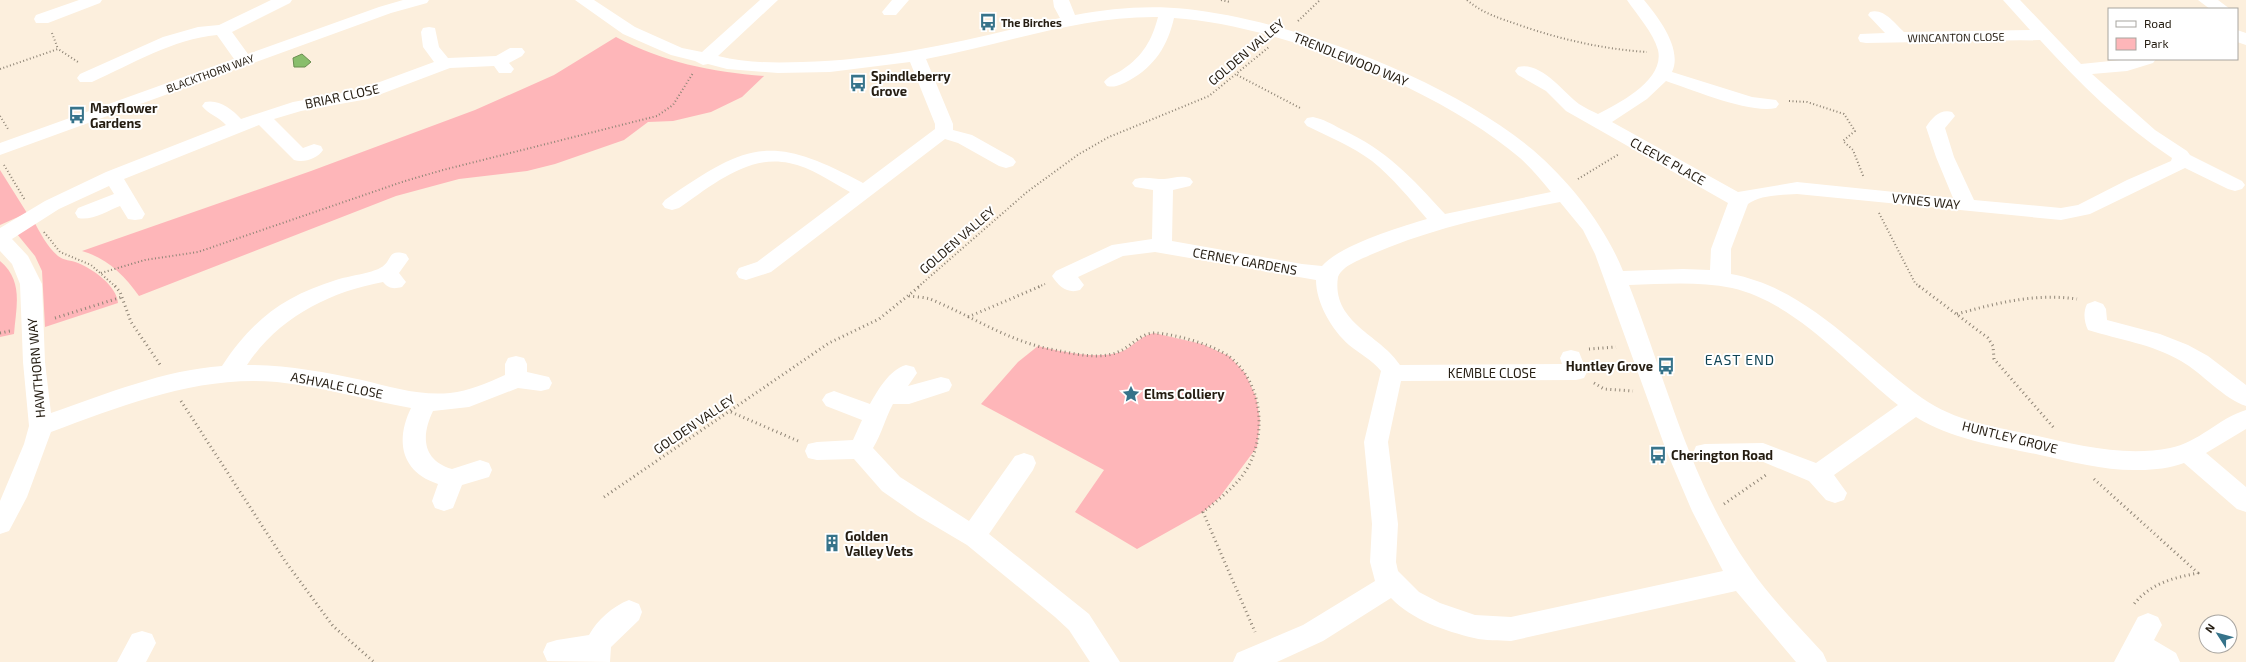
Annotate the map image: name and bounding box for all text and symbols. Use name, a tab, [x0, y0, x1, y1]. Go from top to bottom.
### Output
legend	[2108, 8, 2238, 60]
bus stop icon: The Birches	[978, 12, 998, 32]
street label: GOLDEN VALLEY	[1205, 15, 1288, 89]
place label: The Birches	[1001, 16, 1062, 29]
text: Road	[2144, 16, 2172, 30]
street label: TRENDLEWOOD WAY	[1291, 29, 1411, 90]
street label: WINCANTON CLOSE	[1907, 30, 2005, 44]
text: Park	[2144, 36, 2169, 50]
street label: BLACKTHORN WAY	[164, 51, 256, 95]
place label: Spindleberry Grove	[871, 68, 951, 99]
bus stop icon: Spindleberry Grove	[848, 73, 868, 93]
street label: BRIAR CLOSE	[303, 80, 381, 112]
place label: Mayflower Gardens	[90, 100, 158, 131]
bus stop icon: Mayflower Gardens	[67, 105, 87, 125]
street label: CLEEVE PLACE	[1627, 134, 1709, 188]
street label: VYNES WAY	[1891, 189, 1962, 213]
street label: GOLDEN VALLEY	[916, 202, 998, 277]
street label: CERNEY GARDENS	[1192, 244, 1298, 278]
street label: HAWTHORN WAY	[24, 317, 48, 419]
district label: EAST END	[1705, 351, 1775, 368]
bus stop icon: Huntley Grove	[1656, 356, 1676, 376]
place label: Huntley Grove	[1566, 358, 1653, 374]
street label: KEMBLE CLOSE	[1448, 365, 1536, 381]
street label: ASHVALE CLOSE	[290, 368, 384, 402]
place icon: Elms Colliery	[1121, 384, 1141, 404]
place label: Elms Colliery	[1144, 386, 1225, 402]
street label: GOLDEN VALLEY	[650, 391, 738, 457]
street label: HUNTLEY GROVE	[1961, 417, 2059, 457]
bus stop icon: Cherington Road	[1648, 445, 1668, 465]
place label: Cherington Road	[1671, 447, 1773, 463]
place label: Golden Valley Vets	[845, 528, 913, 559]
building icon: Golden Valley Vets	[822, 533, 842, 553]
north arrow	[2198, 614, 2238, 654]
text: N	[2202, 621, 2217, 635]

